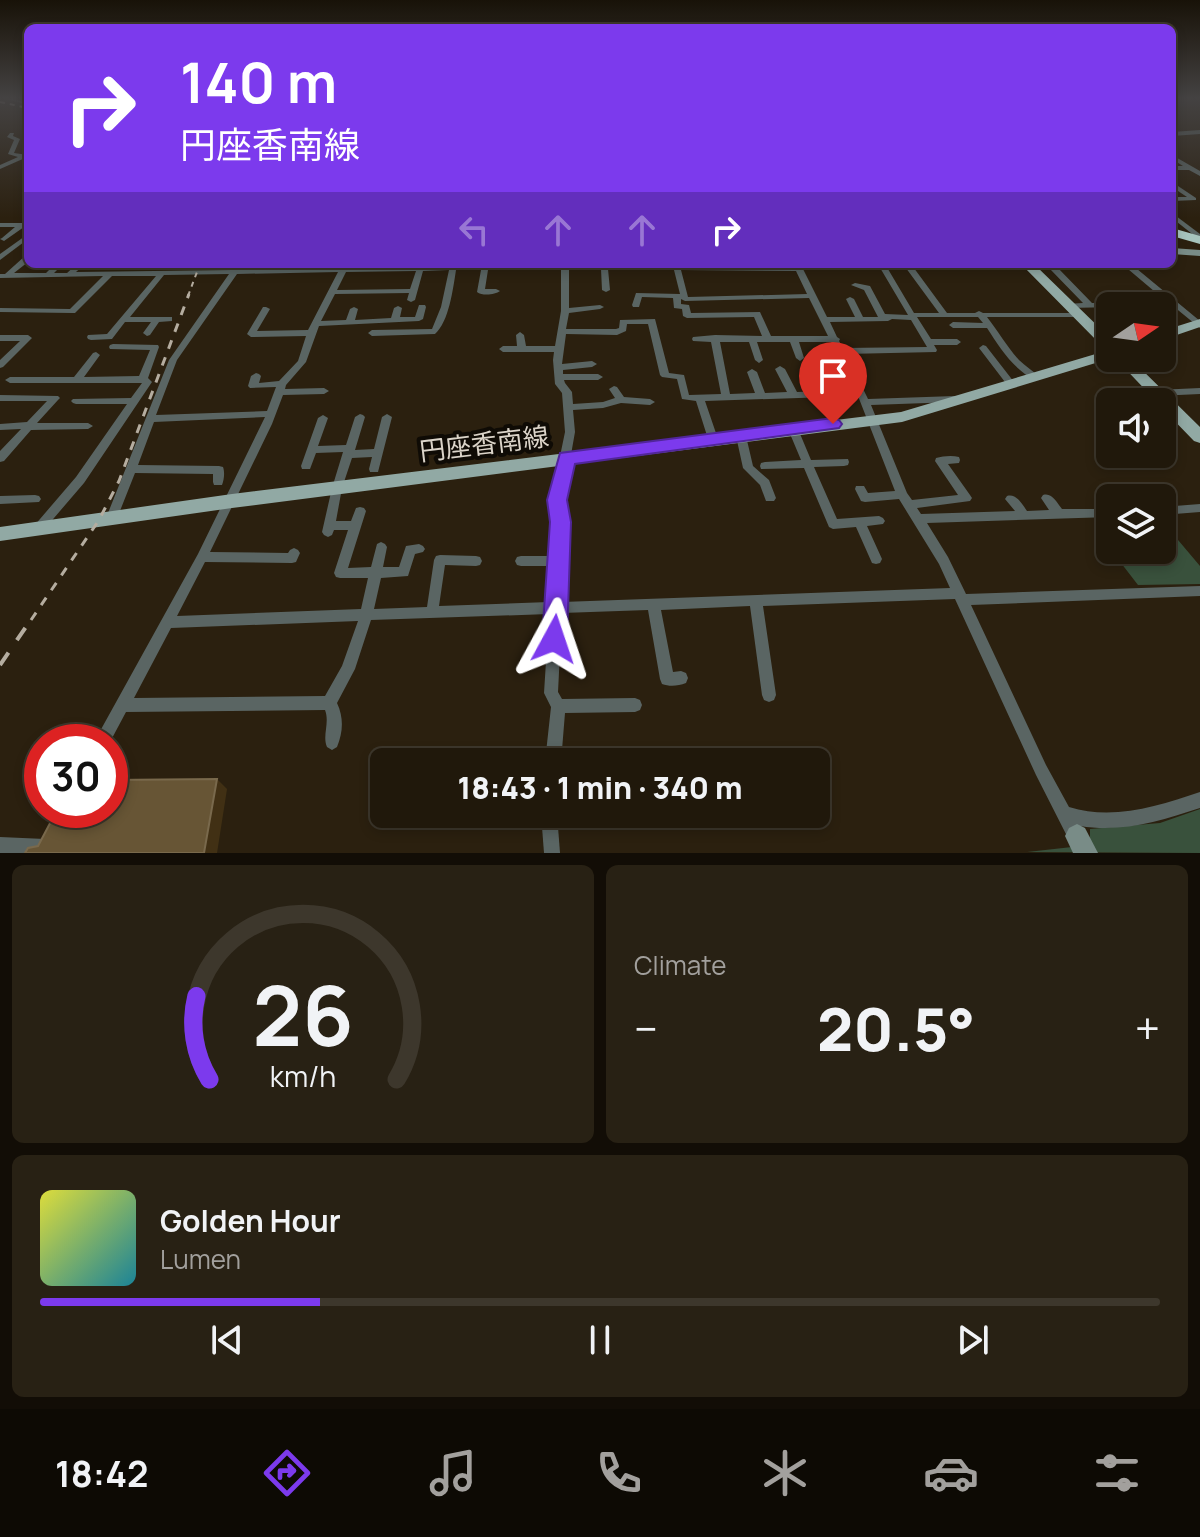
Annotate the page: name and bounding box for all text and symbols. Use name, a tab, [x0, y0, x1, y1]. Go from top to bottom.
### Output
text: 140 m	[180, 43, 337, 120]
icon: right	[48, 56, 152, 160]
text: 円座香南線	[180, 120, 360, 169]
icon: left	[452, 208, 496, 252]
icon: ahead	[536, 208, 580, 252]
icon: ahead	[620, 208, 664, 252]
icon: right	[704, 208, 748, 252]
north arrow	[1096, 292, 1176, 372]
map controls	[1096, 292, 1176, 564]
pin	[799, 342, 867, 424]
icon: arrive	[811, 354, 855, 398]
button: sound	[1096, 388, 1176, 468]
street label: 円座香南線	[417, 417, 551, 469]
button: layers	[1096, 484, 1176, 564]
position arrow	[512, 597, 596, 681]
speed limit sign: 30	[24, 724, 128, 828]
text: 18:43 · 1 min · 340 m	[458, 767, 742, 808]
text: Climate	[634, 947, 726, 983]
text: 26	[252, 957, 354, 1071]
text: 20.5°	[817, 987, 975, 1069]
text: −	[634, 998, 658, 1058]
text: +	[1135, 998, 1160, 1058]
text: km/h	[270, 1057, 336, 1096]
text: Golden Hour	[160, 1200, 341, 1241]
text: Lumen	[160, 1241, 241, 1277]
icon: previous	[205, 1318, 249, 1362]
icon: pause	[578, 1318, 622, 1362]
icon: next	[951, 1318, 995, 1362]
icon: directions	[259, 1445, 315, 1501]
icon: music	[425, 1445, 481, 1501]
icon: phone	[591, 1445, 647, 1501]
icon: climate	[757, 1445, 813, 1501]
icon: car	[923, 1445, 979, 1501]
icon: filters	[1089, 1445, 1145, 1501]
text: 18:42	[55, 1449, 149, 1498]

